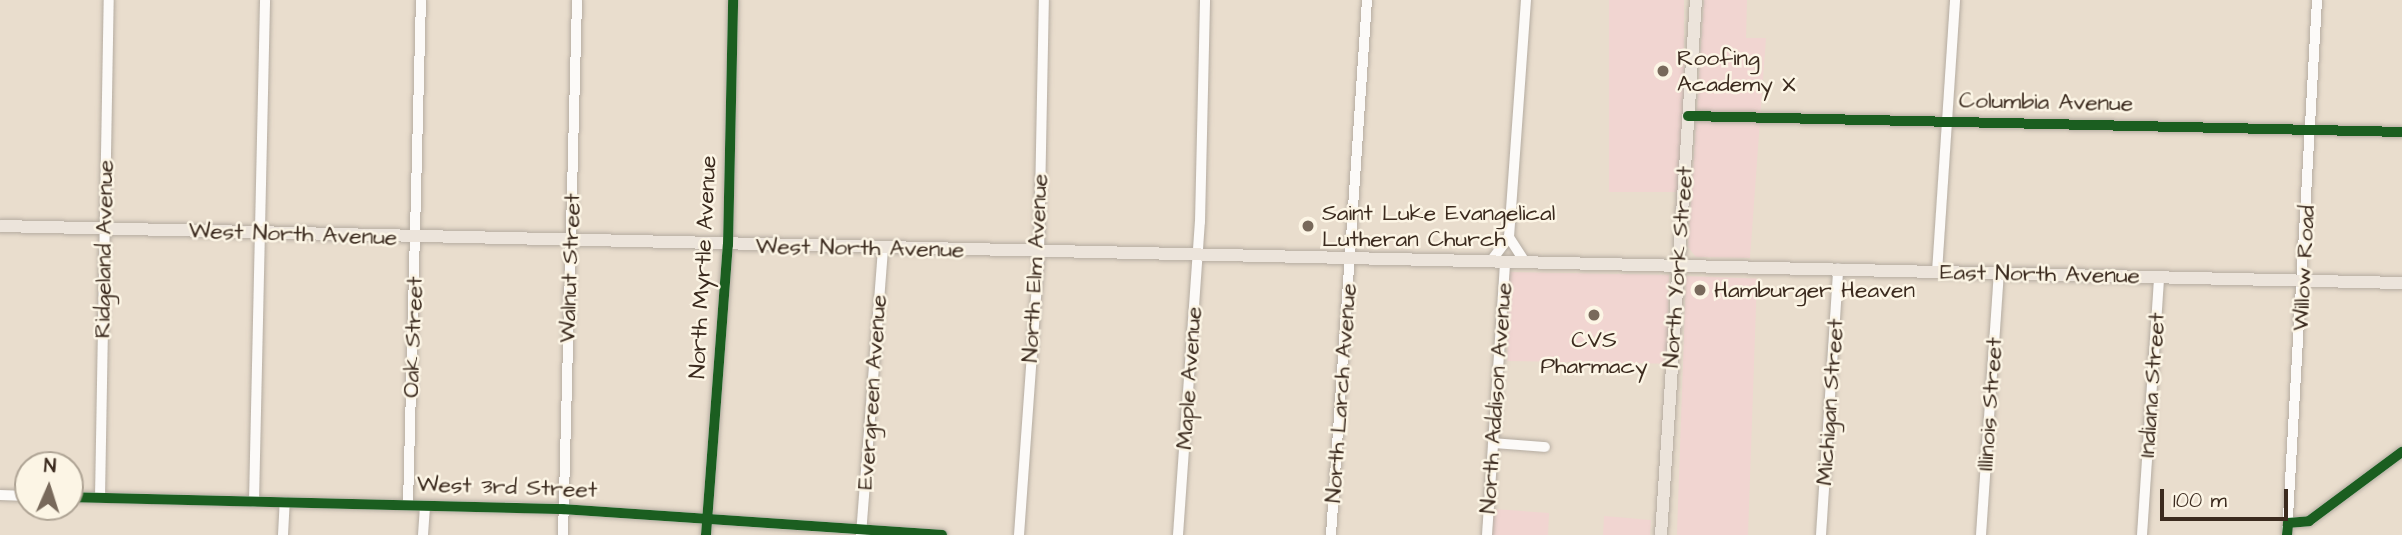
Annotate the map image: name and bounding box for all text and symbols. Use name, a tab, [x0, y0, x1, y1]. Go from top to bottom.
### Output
place label: Roofing Academy X	[1677, 44, 1796, 98]
marker: Roofing Academy X	[1655, 63, 1671, 79]
street label: Columbia Avenue	[1959, 87, 2133, 117]
street label: North Myrtle Avenue	[683, 155, 723, 379]
street label: Ridgeland Avenue	[89, 160, 119, 338]
street label: North York Street	[1657, 165, 1699, 369]
street label: North Elm Avenue	[1016, 173, 1054, 363]
street label: Walnut Street	[554, 193, 586, 343]
place label: Saint Luke Evangelical Lutheran Church	[1322, 199, 1555, 253]
street label: Willow Road	[2287, 204, 2321, 332]
street label: West North Avenue	[188, 217, 398, 251]
marker: Saint Luke Evangelical Lutheran Church	[1300, 218, 1316, 234]
street label: West North Avenue	[755, 232, 965, 264]
street label: East North Avenue	[1940, 258, 2140, 290]
street label: Oak Street	[397, 276, 429, 398]
place label: Hamburger Heaven	[1714, 276, 1915, 304]
street label: North Addison Avenue	[1474, 281, 1518, 515]
street label: North Larch Avenue	[1320, 282, 1362, 504]
marker: Hamburger Heaven	[1692, 282, 1708, 298]
street label: Evergreen Avenue	[851, 294, 893, 490]
street label: Maple Avenue	[1170, 305, 1208, 451]
marker: CVS Pharmacy	[1586, 307, 1602, 323]
street label: Indiana Street	[2133, 312, 2171, 458]
street label: Michigan Street	[1810, 318, 1850, 486]
place label: CVS Pharmacy	[1540, 326, 1648, 380]
street label: Illinois Street	[1972, 336, 2008, 472]
north arrow	[14, 451, 84, 521]
text: N	[43, 453, 57, 480]
street label: West 3rd Street	[416, 470, 598, 504]
scale bar	[2164, 476, 2292, 520]
text: 100 m	[2173, 486, 2227, 515]

